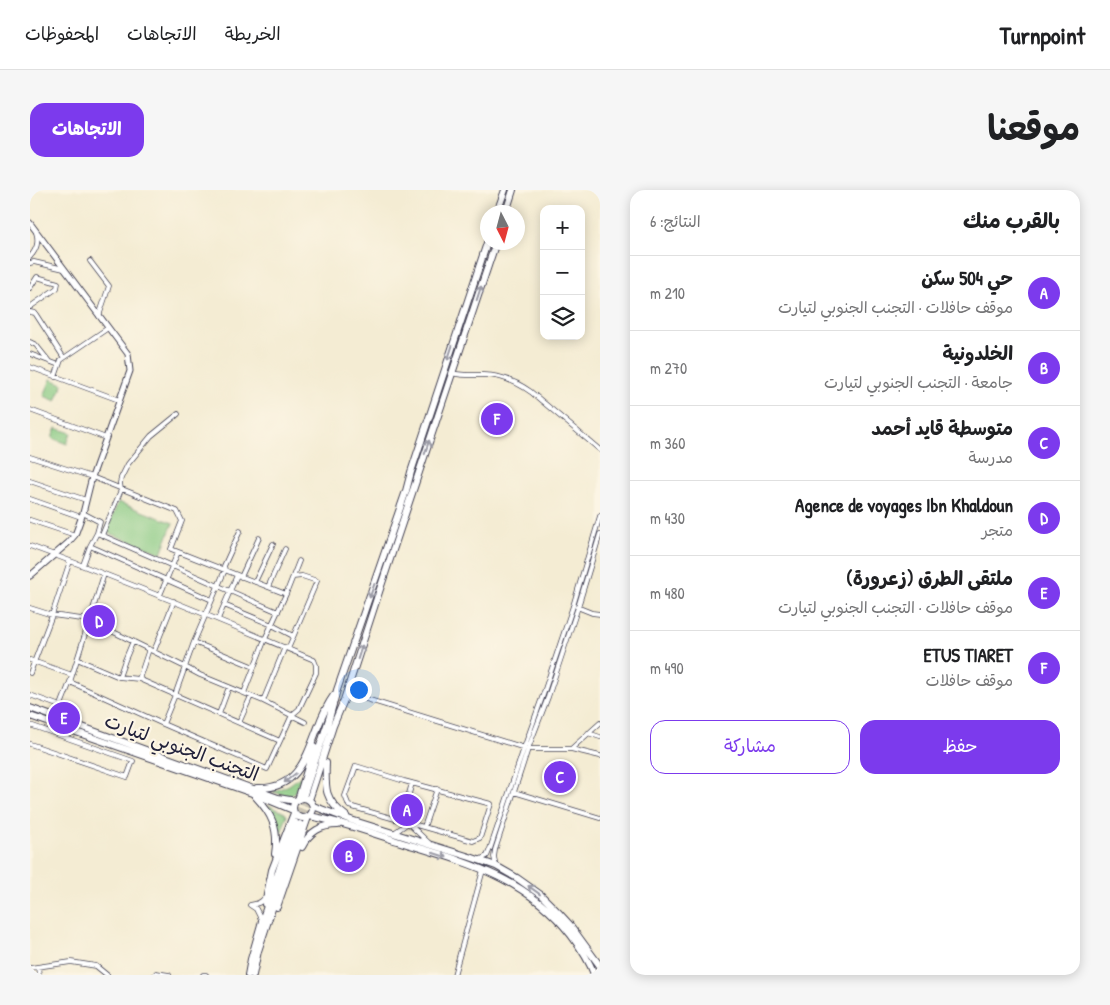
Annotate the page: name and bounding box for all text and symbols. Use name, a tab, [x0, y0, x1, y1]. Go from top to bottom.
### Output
text: Turnpoint	[1000, 19, 1085, 51]
text: المحفوظات	[25, 21, 99, 46]
text: الاتجاهات	[127, 21, 197, 46]
text: الخريطة	[225, 21, 281, 46]
button: الاتجاهات	[30, 103, 144, 157]
text: موقعنا	[987, 104, 1080, 151]
north arrow	[480, 205, 525, 250]
map controls	[540, 205, 585, 340]
button: +	[540, 205, 585, 250]
text: بالقرب منك	[963, 206, 1060, 235]
text: النتائج: 6	[650, 210, 701, 232]
button: −	[540, 250, 585, 295]
text: حي 504 سكن	[921, 265, 1013, 291]
text: 210 m	[650, 282, 685, 304]
text: A	[1040, 282, 1048, 304]
one-way arrow	[475, 286, 484, 302]
button: layers	[540, 295, 585, 340]
text: موقف حافلات · التجنب الجنوبي لتيارت	[778, 296, 1013, 318]
text: الخلدونية	[942, 340, 1013, 366]
one-way arrow	[445, 345, 454, 360]
text: 270 m	[650, 357, 687, 379]
text: B	[1040, 357, 1048, 379]
text: جامعة · التجنب الجنوبي لتيارت	[824, 371, 1013, 393]
pin: F	[481, 400, 513, 438]
text: متوسطة قايد أحمد	[871, 415, 1013, 441]
text: 360 m	[650, 432, 685, 454]
text: C	[1040, 432, 1048, 454]
one-way arrow	[423, 440, 433, 456]
text: مدرسة	[968, 446, 1013, 468]
text: Agence de voyages Ibn Khaldoun	[795, 492, 1013, 518]
text: 430 m	[650, 507, 685, 529]
text: D	[1040, 507, 1048, 529]
text: متجر	[982, 519, 1013, 541]
text: ملتقى الطرق (زعرورة)	[846, 565, 1013, 591]
one-way arrow	[366, 582, 376, 598]
text: 480 m	[650, 582, 685, 604]
text: E	[1040, 582, 1048, 604]
text: موقف حافلات · التجنب الجنوبي لتيارت	[778, 596, 1013, 618]
pin: D	[83, 602, 115, 640]
text: ETUS TIARET	[924, 642, 1013, 668]
one-way arrow	[355, 644, 365, 660]
text: 490 m	[650, 657, 684, 679]
text: F	[1041, 657, 1047, 679]
text: موقف حافلات	[926, 669, 1013, 691]
your location	[346, 677, 372, 703]
pin: E	[48, 699, 80, 737]
street label: التجنب الجنوبي لتيارت	[100, 707, 263, 791]
button: مشاركة	[650, 720, 850, 774]
button: حفظ	[860, 720, 1060, 774]
pin: C	[544, 758, 576, 796]
one-way arrow	[283, 773, 296, 784]
pin: A	[391, 791, 423, 829]
pin: B	[333, 837, 365, 875]
one-way arrow	[432, 850, 448, 860]
one-way arrow	[527, 885, 541, 895]

